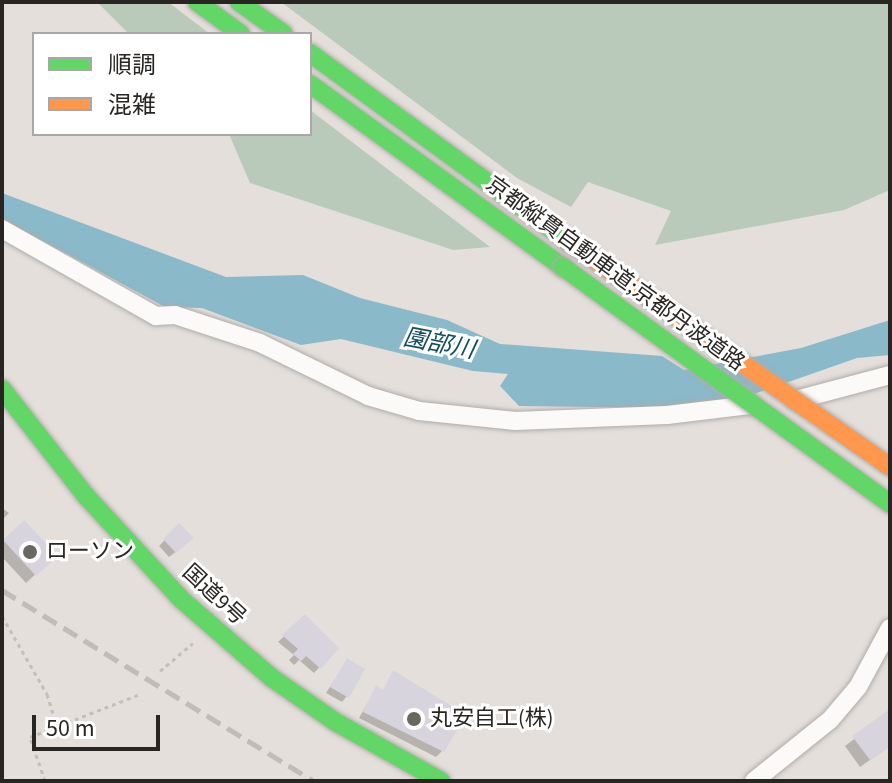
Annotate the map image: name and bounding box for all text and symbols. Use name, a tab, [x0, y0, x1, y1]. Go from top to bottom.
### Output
legend	[32, 32, 312, 136]
text: 順調	[108, 48, 156, 83]
text: 混雑	[108, 88, 156, 123]
street label: 京都縦貫自動車道;京都丹波道路	[480, 171, 750, 377]
water label: 園部川	[401, 323, 477, 365]
place label: ローソン	[46, 539, 134, 565]
marker: ローソン	[21, 543, 39, 561]
street label: 国道9号	[177, 559, 251, 631]
scale bar	[36, 699, 164, 749]
place label: 丸安自工(株)	[430, 706, 553, 732]
marker: 丸安自工(株)	[405, 710, 423, 728]
text: 50 m	[46, 711, 95, 746]

